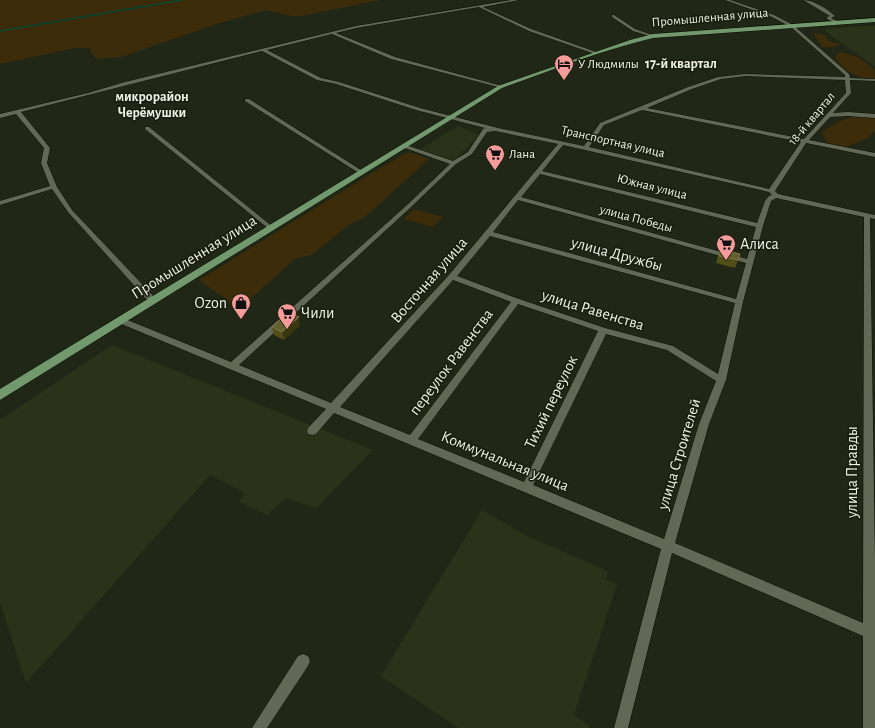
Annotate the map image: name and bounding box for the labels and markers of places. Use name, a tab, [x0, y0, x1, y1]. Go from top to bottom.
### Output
hotel icon: У Людмилы	[553, 53, 575, 81]
place label: У Людмилы	[578, 58, 639, 71]
supermarket icon: Лана	[484, 143, 506, 171]
place label: Лана	[509, 148, 535, 161]
supermarket icon: Алиса	[715, 233, 737, 261]
place label: Алиса	[740, 236, 779, 252]
shop icon: Ozon	[230, 292, 252, 320]
place label: Ozon	[195, 295, 227, 311]
supermarket icon: Чили	[276, 302, 298, 330]
place label: Чили	[301, 305, 335, 321]

